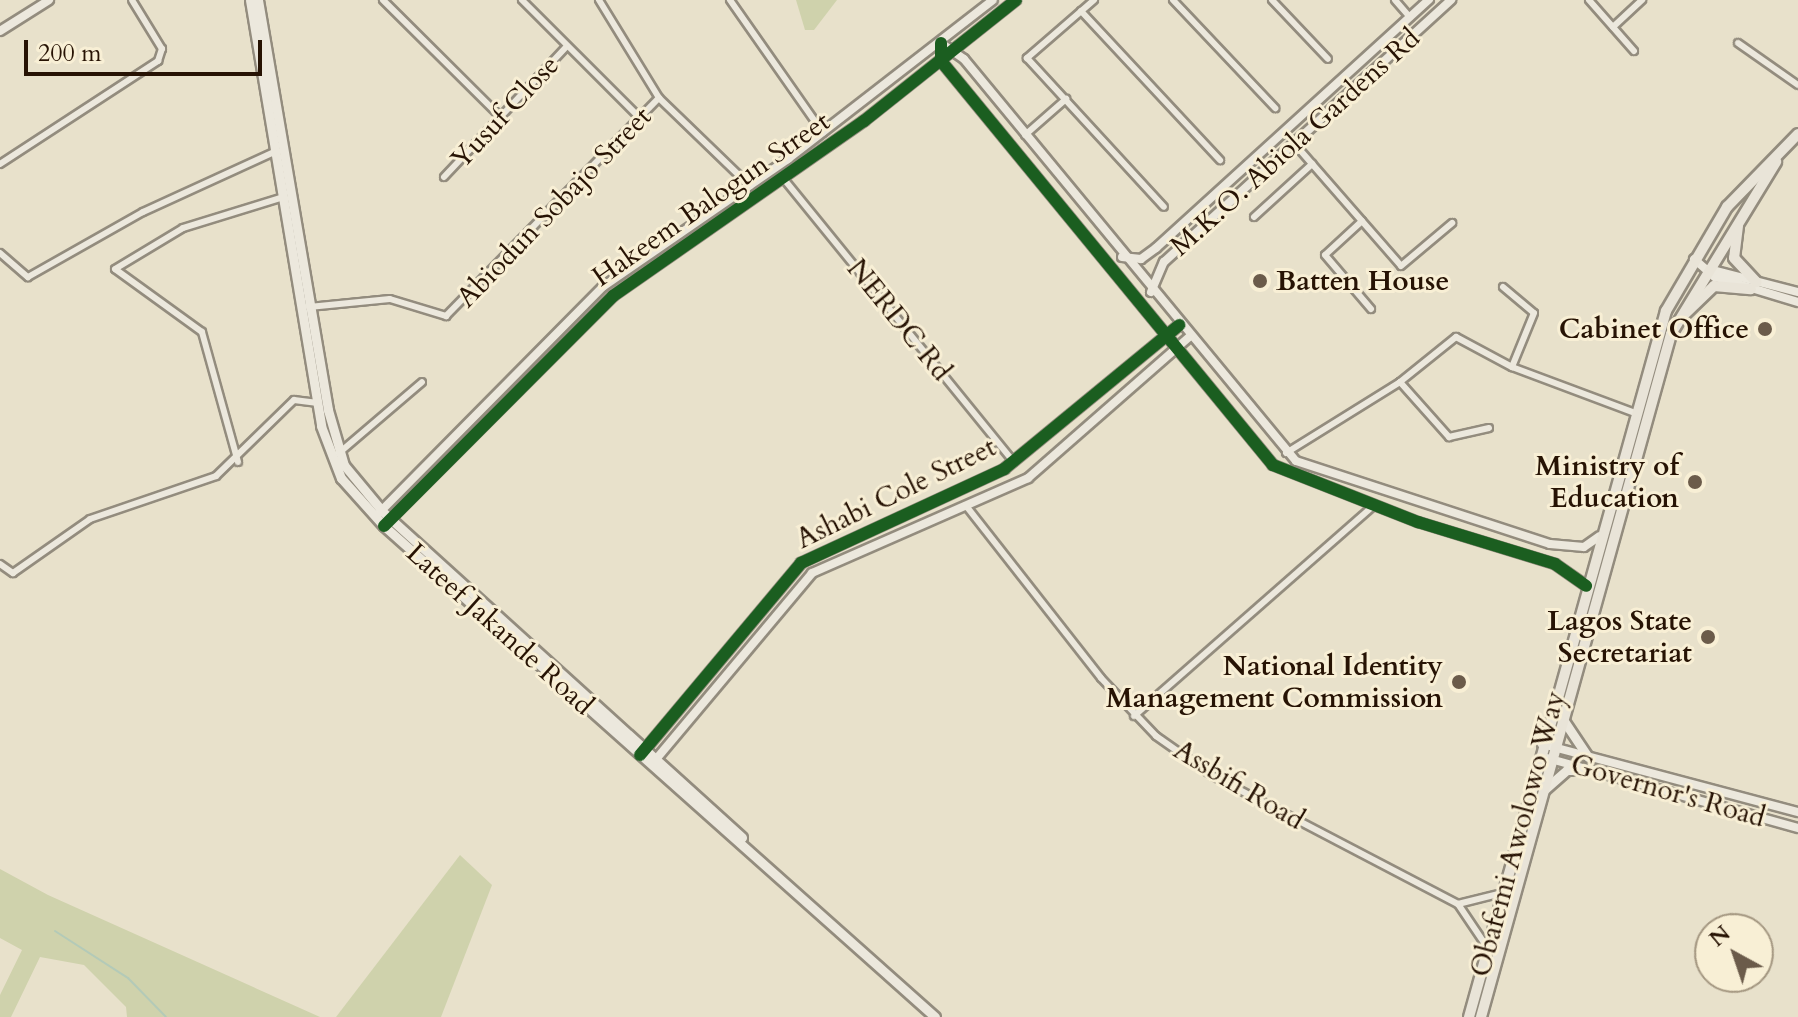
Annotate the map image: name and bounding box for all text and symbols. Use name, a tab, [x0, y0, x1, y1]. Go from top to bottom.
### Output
street label: M.K.O. Abiola Gardens Rd	[1163, 21, 1427, 263]
scale bar	[28, 24, 266, 74]
text: 200 m	[38, 37, 102, 70]
street label: Yusuf Close	[444, 48, 566, 176]
street label: Abiodun Sobajo Street	[450, 100, 658, 314]
street label: Hakeem Balogun Street	[586, 104, 836, 294]
street label: NERDC Rd	[840, 252, 958, 388]
place label: Batten House	[1276, 264, 1449, 298]
marker: Batten House	[1251, 272, 1269, 290]
place label: Cabinet Office	[1559, 312, 1749, 346]
marker: Cabinet Office	[1756, 320, 1774, 338]
street label: Ashabi Cole Street	[790, 430, 1002, 556]
place label: Ministry of Education	[1535, 449, 1679, 515]
marker: Ministry of Education	[1686, 473, 1704, 491]
street label: Lateef Jakande Road	[399, 536, 601, 722]
place label: Lagos State Secretariat	[1547, 604, 1692, 670]
marker: Lagos State Secretariat	[1699, 628, 1717, 646]
place label: National Identity Management Commission	[1106, 649, 1443, 715]
marker: National Identity Management Commission	[1450, 673, 1468, 691]
street label: Obafemi Awolowo Way	[1464, 688, 1572, 980]
street label: Assbifi Road	[1168, 733, 1310, 837]
street label: Governor's Road	[1567, 747, 1769, 835]
north arrow	[1694, 913, 1774, 993]
text: N	[1703, 919, 1737, 954]

